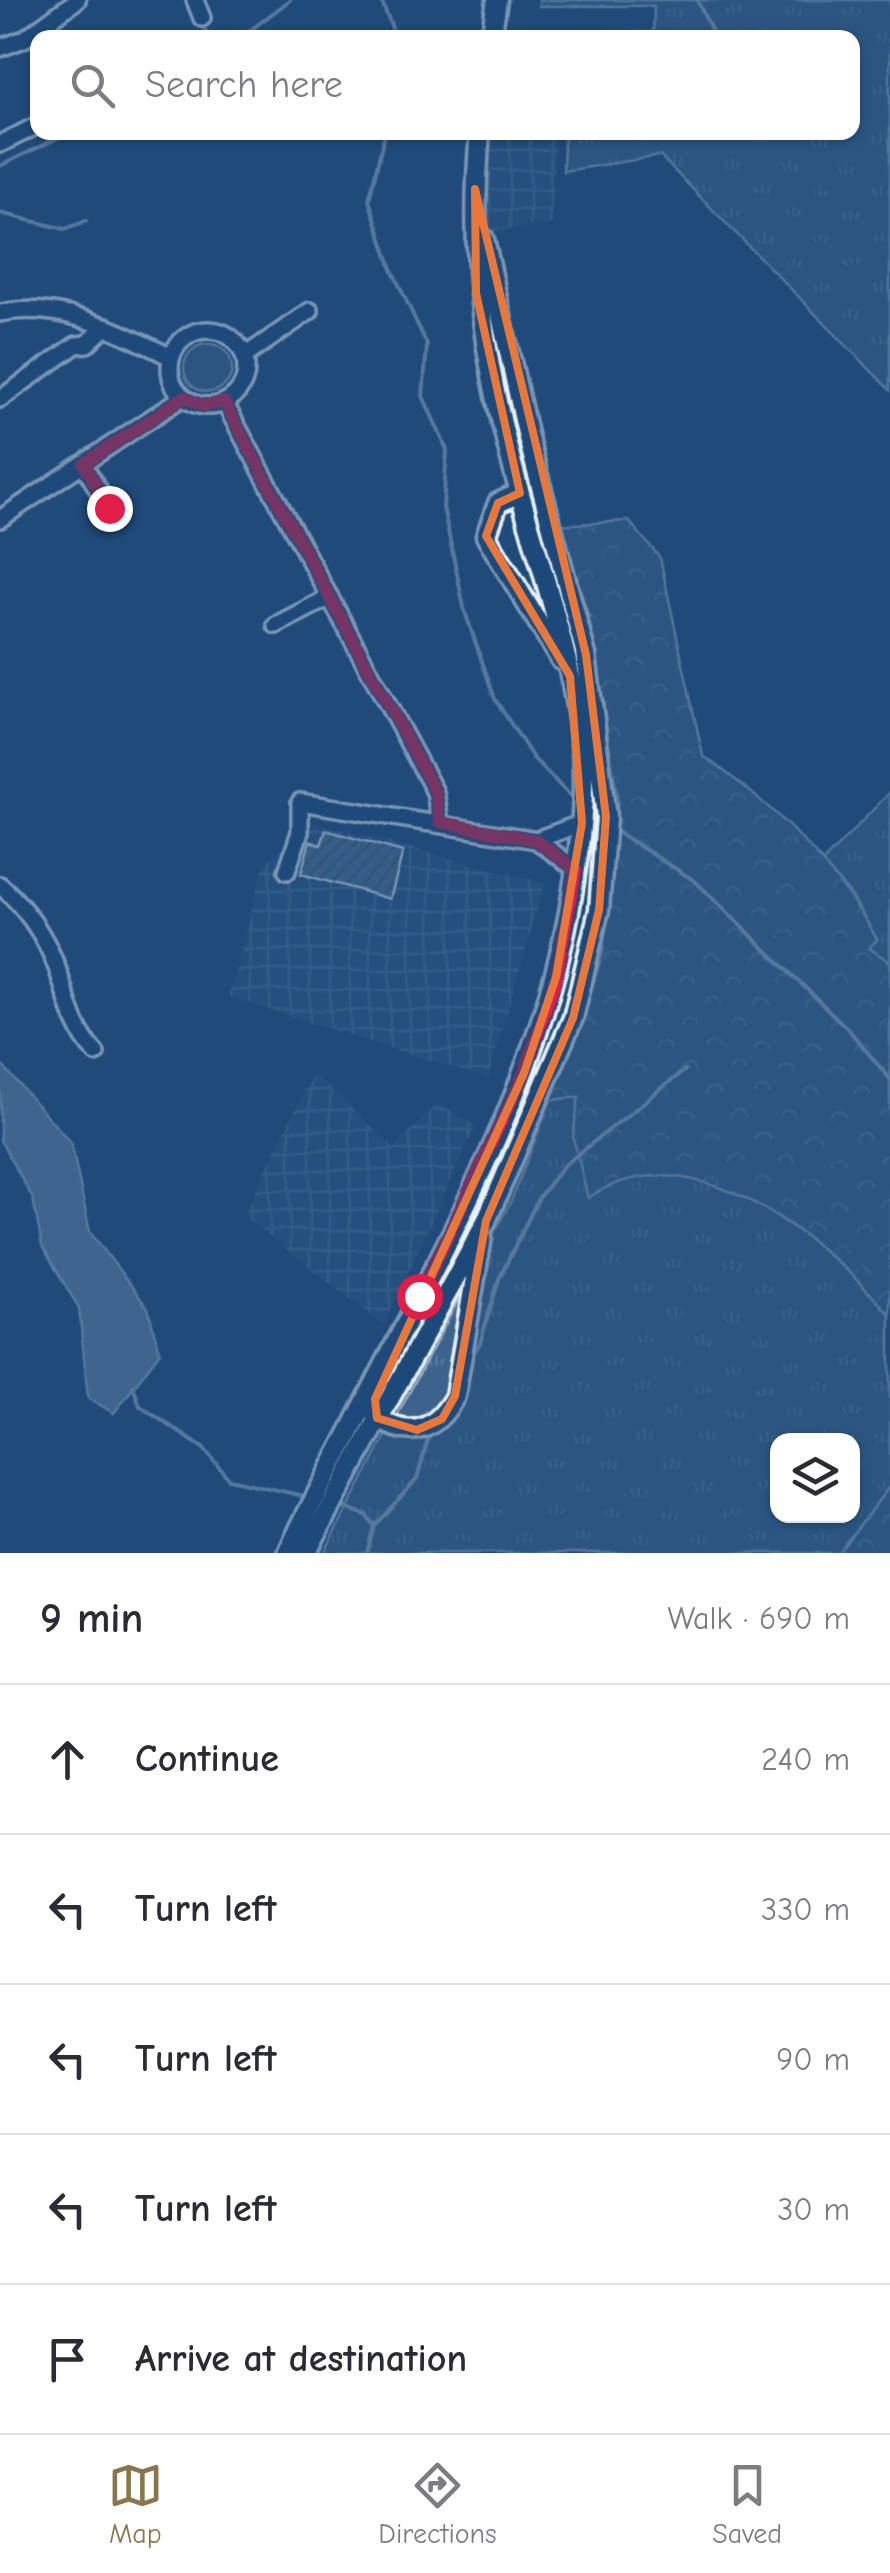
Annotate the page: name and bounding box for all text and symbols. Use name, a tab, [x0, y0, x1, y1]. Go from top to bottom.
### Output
search box	[30, 30, 860, 140]
icon: search	[65, 58, 120, 113]
text: Search here	[145, 63, 343, 107]
route end	[87, 486, 133, 532]
route start	[397, 1274, 443, 1320]
map controls	[770, 1433, 860, 1523]
button: layers	[770, 1433, 860, 1523]
text: 9 min	[40, 1594, 143, 1643]
text: Walk · 690 m	[667, 1600, 850, 1637]
icon: ahead	[40, 1732, 95, 1787]
text: Continue	[135, 1737, 279, 1781]
text: 240 m	[761, 1741, 850, 1778]
icon: left	[40, 1882, 95, 1937]
text: Turn left	[135, 1887, 276, 1931]
text: 330 m	[761, 1891, 850, 1928]
icon: left	[40, 2032, 95, 2087]
text: Turn left	[135, 2037, 276, 2081]
text: 90 m	[776, 2041, 850, 2078]
icon: left	[40, 2182, 95, 2237]
text: Turn left	[135, 2187, 276, 2231]
text: 30 m	[777, 2191, 850, 2228]
icon: arrive	[40, 2332, 95, 2387]
text: Arrive at destination	[135, 2337, 467, 2381]
tab: Map	[108, 2458, 163, 2550]
tab: Directions	[378, 2458, 497, 2550]
tab: Saved	[712, 2458, 782, 2550]

